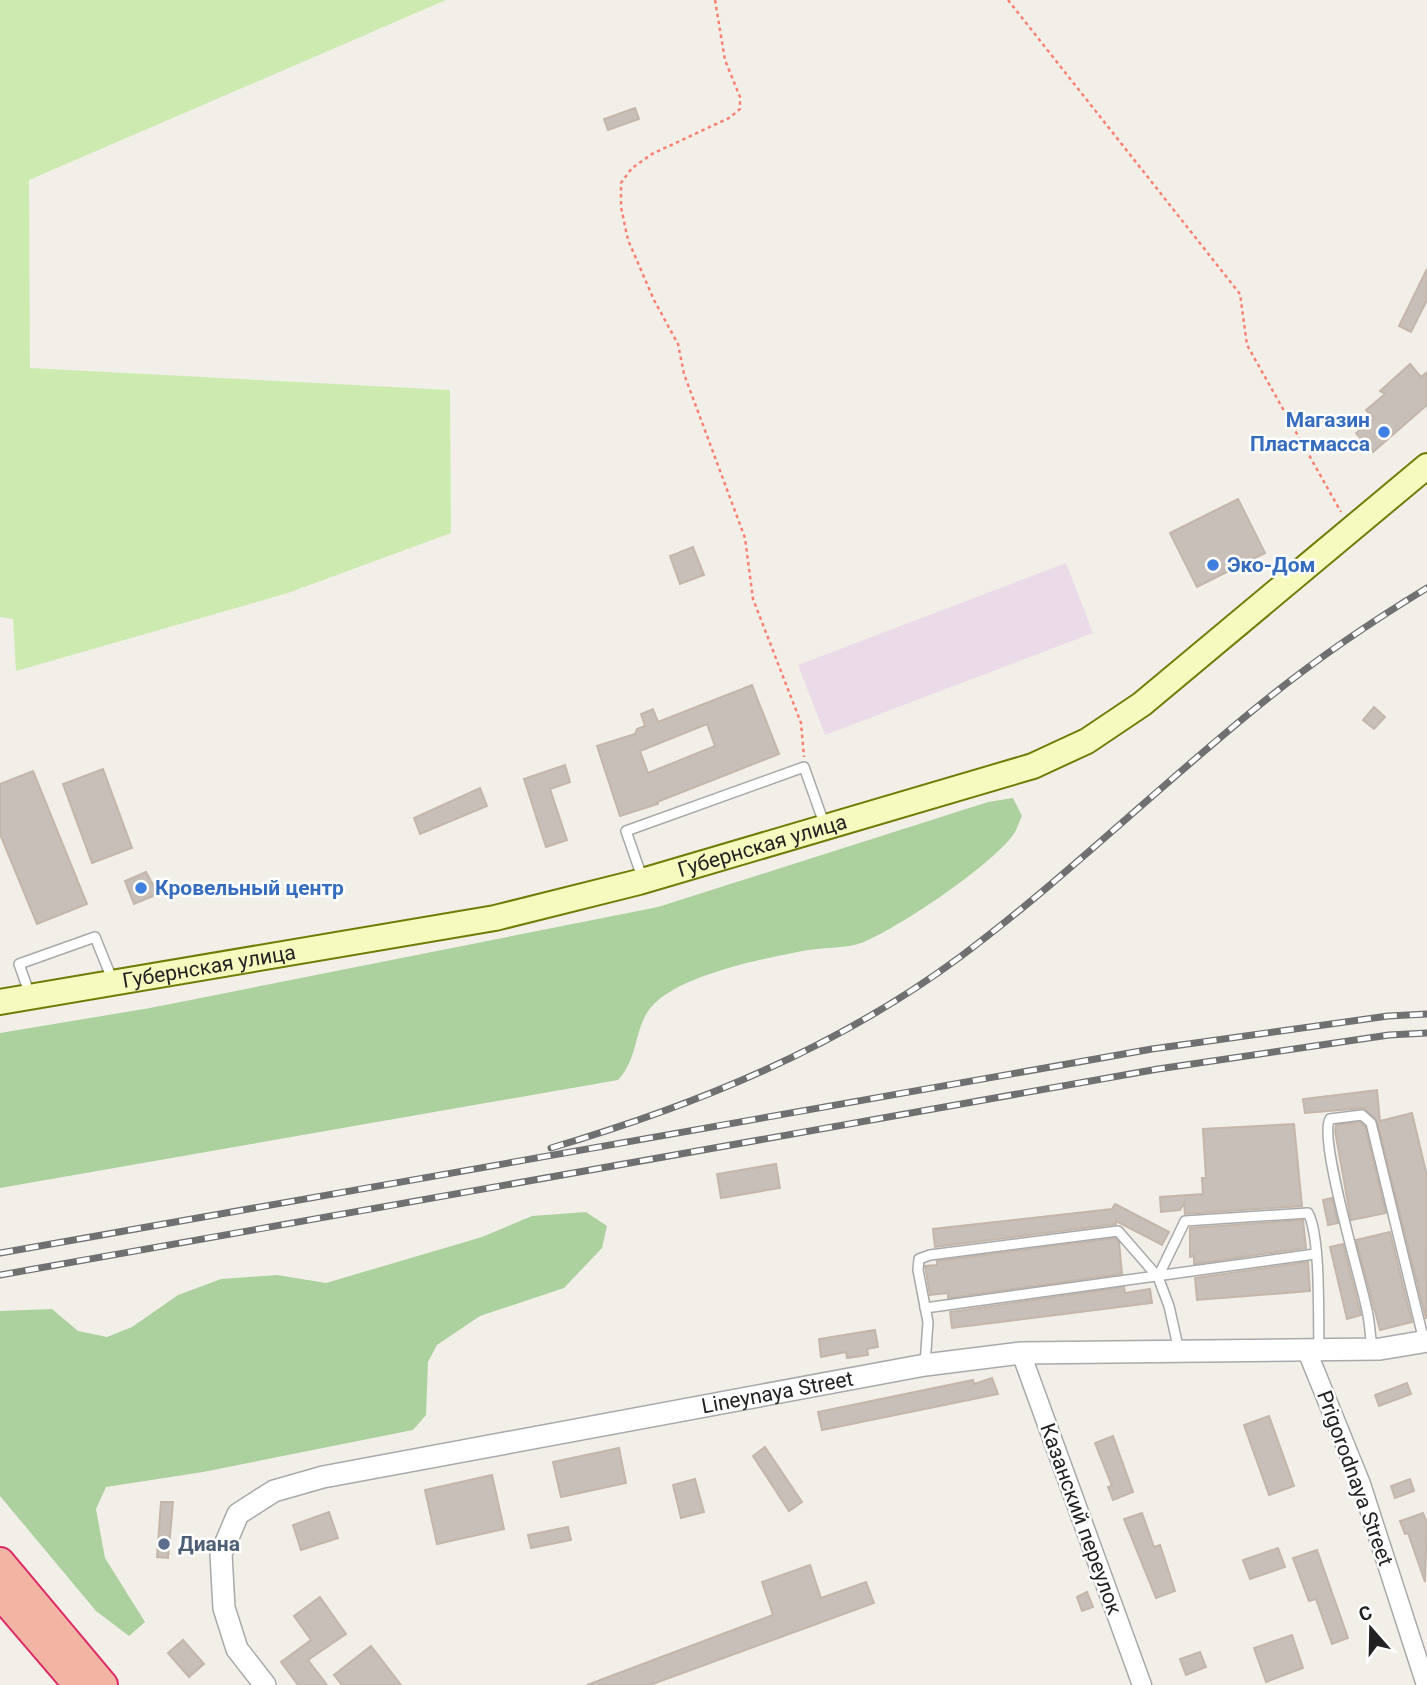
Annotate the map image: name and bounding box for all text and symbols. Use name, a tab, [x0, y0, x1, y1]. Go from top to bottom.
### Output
place label: Магазин Пластмасса	[1250, 408, 1370, 456]
marker: Магазин Пластмасса	[1376, 424, 1392, 440]
place label: Эко-Дом	[1227, 553, 1316, 577]
marker: Эко-Дом	[1205, 557, 1221, 573]
street label: Губернская улица	[675, 809, 850, 882]
place label: Кровельный центр	[155, 876, 344, 900]
marker: Кровельный центр	[133, 880, 149, 896]
street label: Губернская улица	[121, 940, 297, 993]
street label: Lineynaya Street	[700, 1367, 855, 1418]
street label: Prigorodnaya Street	[1312, 1387, 1398, 1569]
street label: Казанский переулок	[1035, 1420, 1127, 1619]
place label: Диана	[178, 1532, 240, 1556]
marker: Диана	[156, 1536, 172, 1552]
north arrow	[1336, 1594, 1406, 1664]
text: С	[1356, 1601, 1375, 1626]

